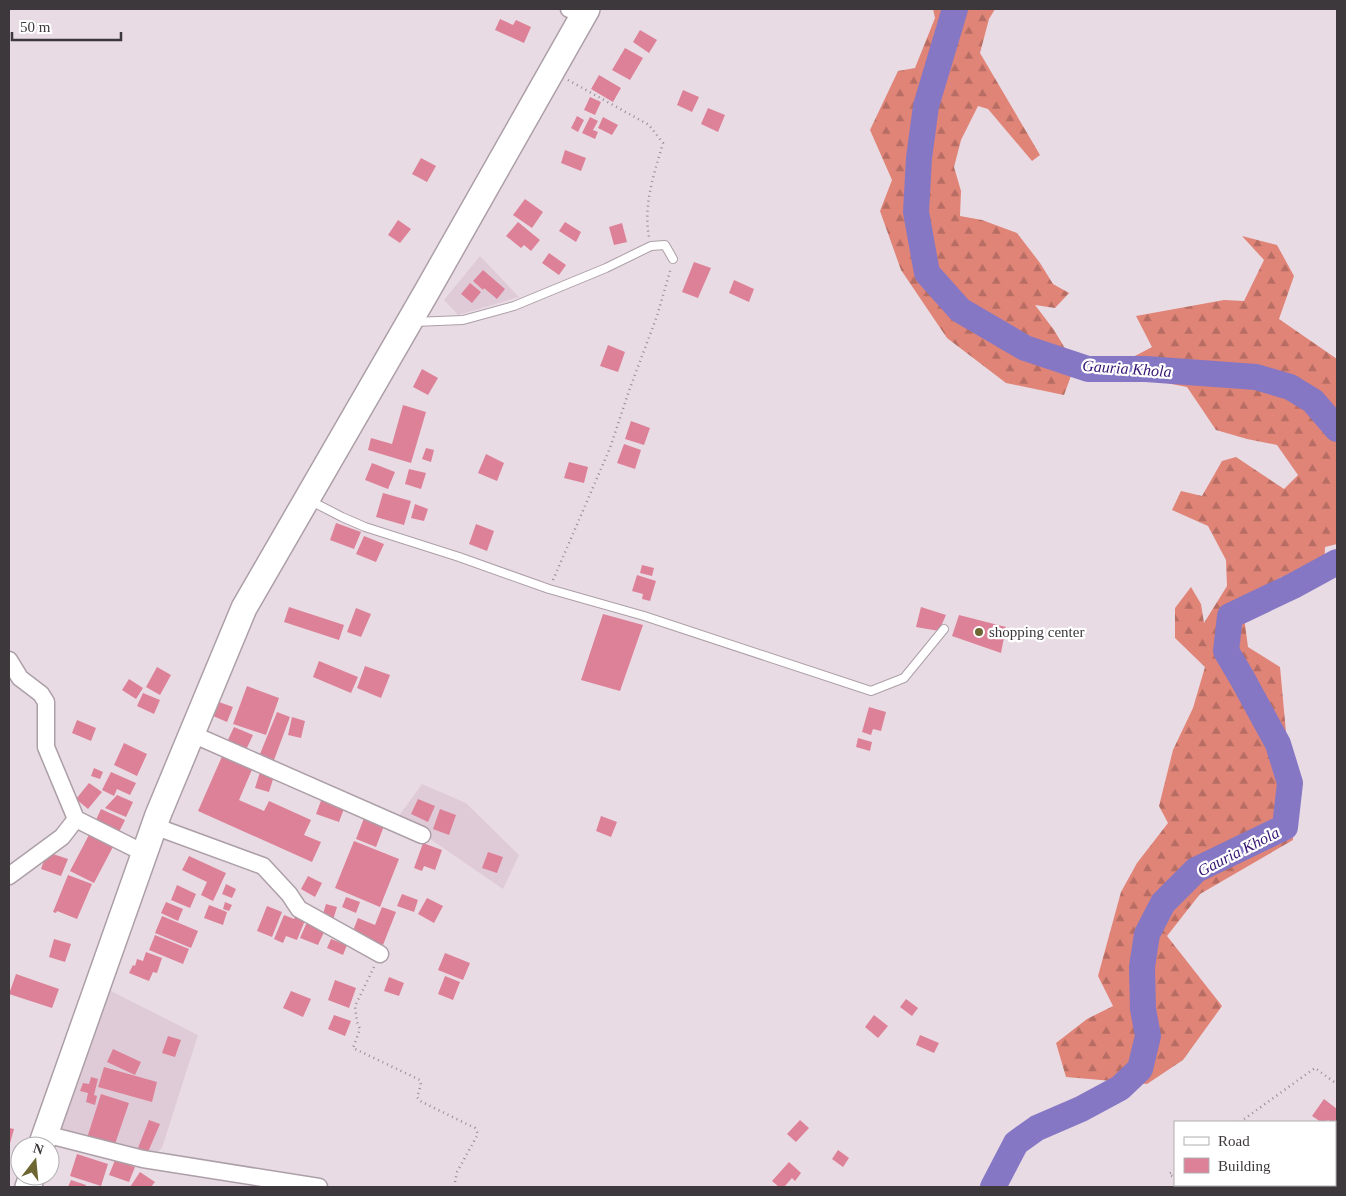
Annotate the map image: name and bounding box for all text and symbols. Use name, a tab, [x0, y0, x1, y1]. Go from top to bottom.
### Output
scale bar	[12, 10, 121, 42]
text: 50 m	[20, 19, 51, 35]
water label: Gauria Khola	[1082, 357, 1172, 380]
place label: shopping center	[989, 624, 1084, 640]
marker: shopping center	[973, 626, 985, 638]
water label: Gauria Khola	[1195, 824, 1282, 879]
legend	[1174, 1121, 1336, 1186]
text: Road	[1218, 1133, 1250, 1149]
north arrow	[10, 1136, 60, 1186]
text: N	[32, 1140, 45, 1158]
text: Building	[1218, 1158, 1271, 1174]

